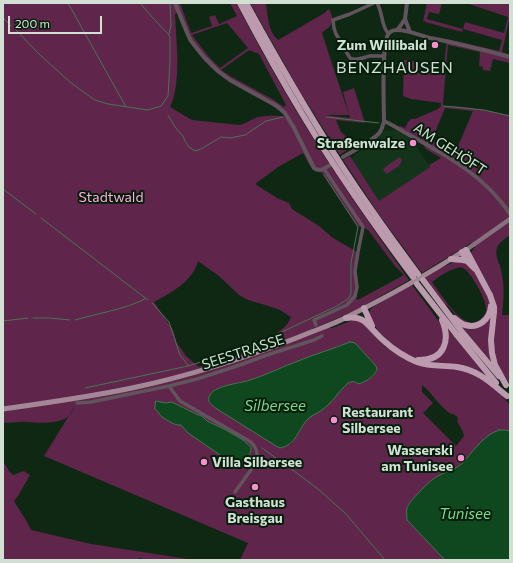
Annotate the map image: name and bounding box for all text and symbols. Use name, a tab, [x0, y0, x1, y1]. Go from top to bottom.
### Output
scale bar	[10, 8, 104, 34]
text: 200 m	[15, 16, 50, 30]
place label: Zum Willibald	[337, 37, 427, 53]
marker: Zum Willibald	[430, 40, 440, 50]
district label: BENZHAUSEN	[336, 58, 454, 78]
street label: AM GEHÖFT	[411, 119, 489, 179]
place label: Straßenwalze	[317, 135, 405, 151]
marker: Straßenwalze	[408, 138, 418, 148]
park label: Stadtwald	[79, 189, 143, 205]
street label: SEESTRASSE	[200, 331, 286, 373]
water label: Silbersee	[244, 397, 306, 415]
place label: Restaurant Silbersee	[342, 404, 413, 436]
marker: Restaurant Silbersee	[329, 415, 339, 425]
place label: Wasserski am Tunisee	[381, 442, 453, 474]
marker: Wasserski am Tunisee	[456, 453, 466, 463]
place label: Villa Silbersee	[212, 454, 302, 470]
marker: Villa Silbersee	[199, 457, 209, 467]
marker: Gasthaus Breisgau	[250, 482, 260, 492]
place label: Gasthaus Breisgau	[225, 494, 285, 526]
water label: Tunisee	[439, 505, 491, 523]

